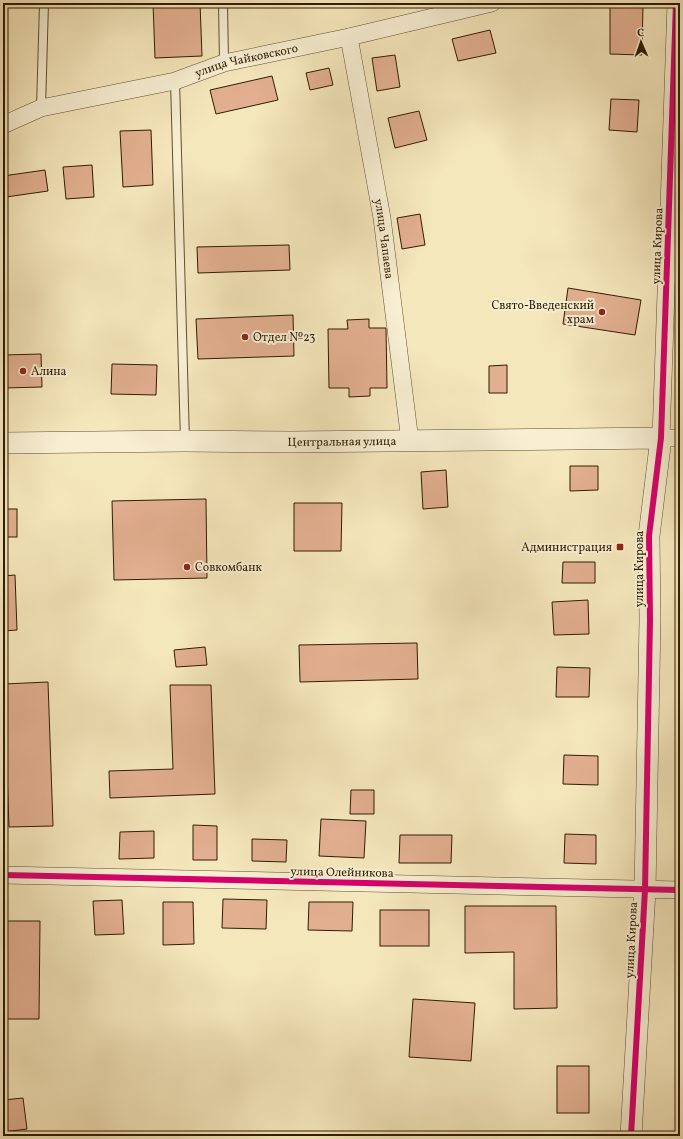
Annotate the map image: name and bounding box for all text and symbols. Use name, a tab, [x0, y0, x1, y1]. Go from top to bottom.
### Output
north arrow	[621, 22, 661, 62]
text: С	[637, 26, 645, 41]
street label: улица Чайковского	[193, 41, 300, 82]
street label: улица Чапаева	[370, 198, 397, 280]
street label: улица Кирова	[649, 207, 667, 285]
place label: Свято-Введенский храм	[492, 298, 594, 328]
marker: Свято-Введенский храм	[597, 307, 607, 317]
place label: Отдел №23	[253, 330, 316, 346]
marker: Отдел №23	[240, 332, 250, 342]
place label: Алина	[31, 364, 67, 380]
marker: Алина	[18, 366, 28, 376]
street label: Центральная улица	[288, 434, 396, 451]
street label: улица Кирова	[632, 531, 648, 607]
place label: Администрация	[521, 540, 612, 556]
marker: Администрация	[615, 542, 625, 552]
place label: Совкомбанк	[195, 560, 263, 576]
marker: Совкомбанк	[182, 562, 192, 572]
street label: улица Олейникова	[290, 864, 394, 882]
street label: улица Кирова	[622, 901, 642, 979]

